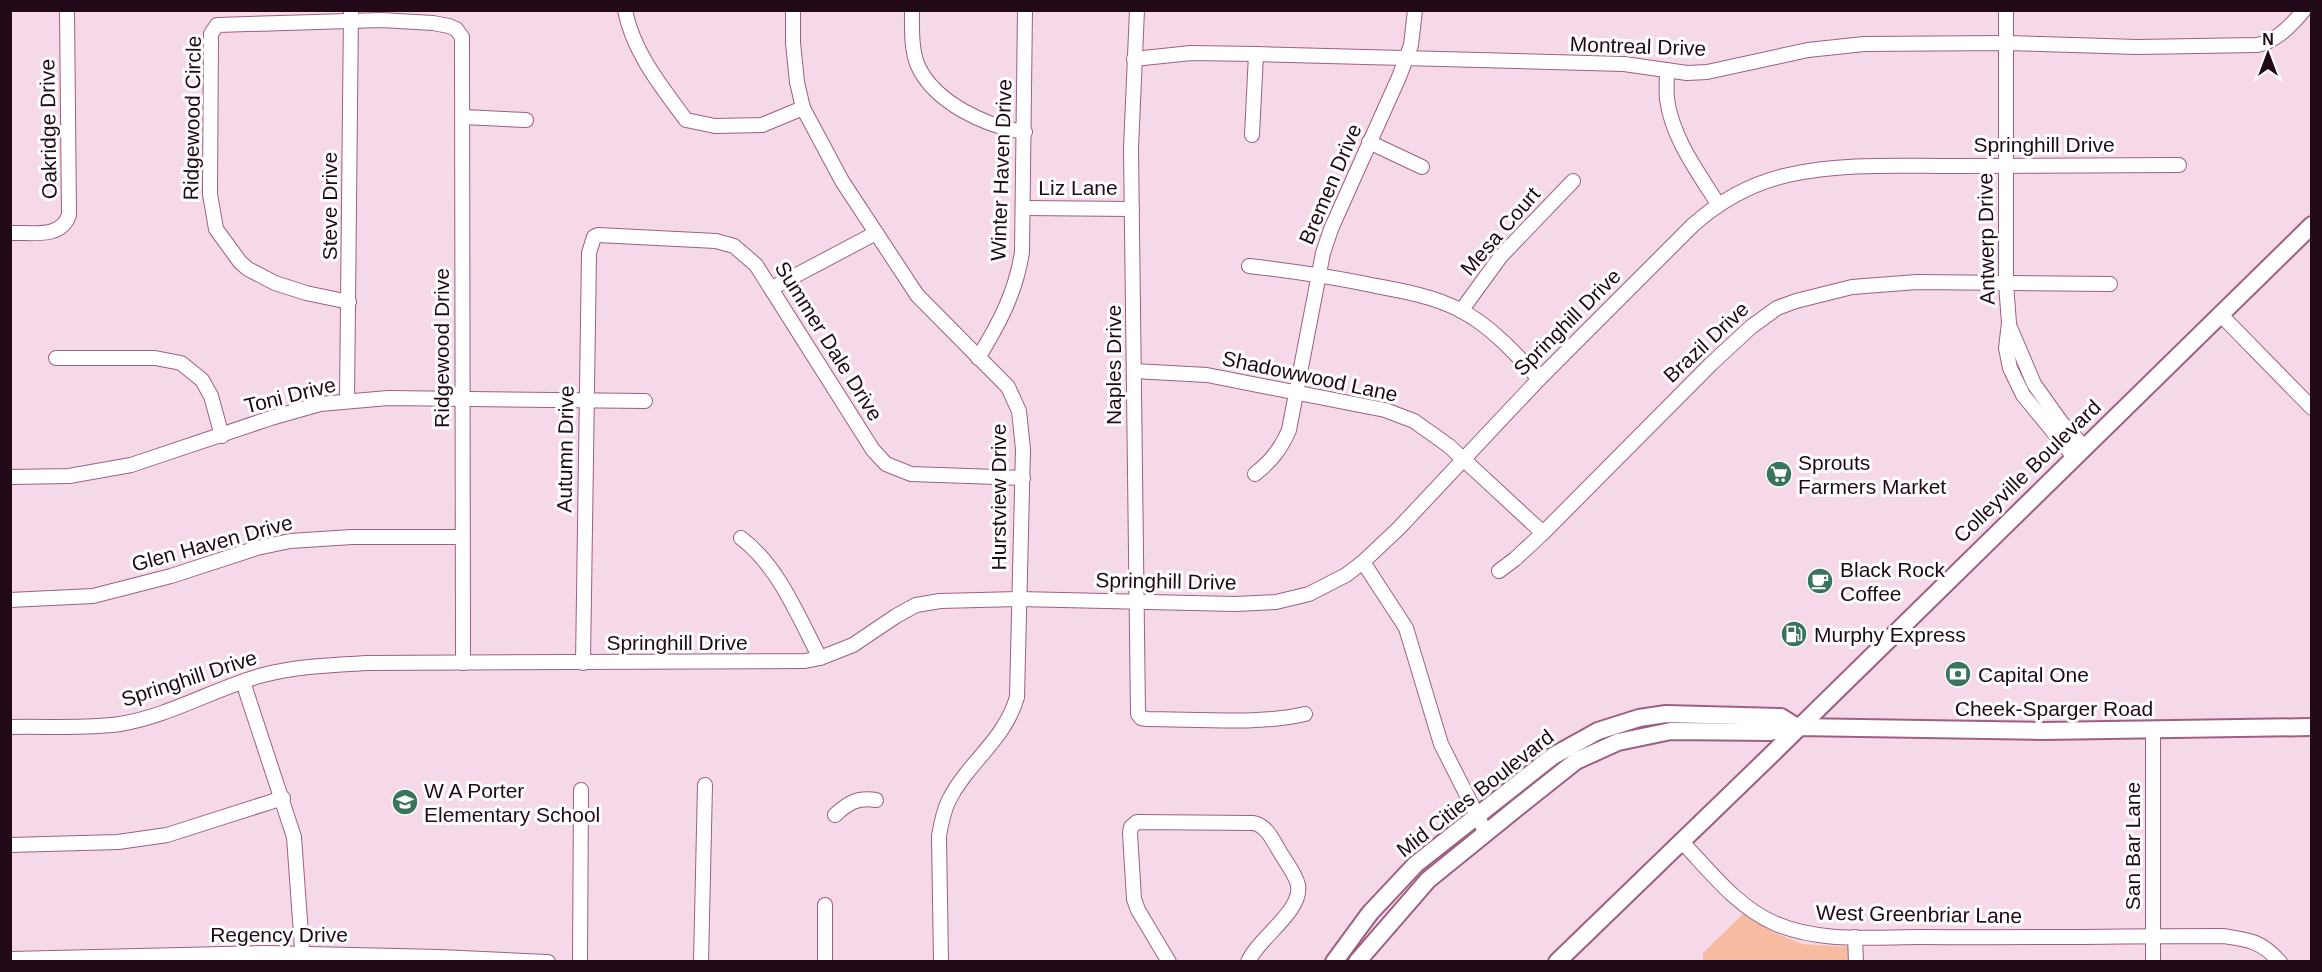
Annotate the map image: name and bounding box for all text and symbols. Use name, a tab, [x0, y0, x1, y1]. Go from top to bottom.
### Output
north arrow	[2238, 24, 2298, 84]
text: N	[2262, 31, 2274, 48]
street label: Montreal Drive	[1569, 32, 1707, 60]
street label: Ridgewood Circle	[179, 36, 205, 200]
street label: Oakridge Drive	[35, 59, 61, 199]
street label: Winter Haven Drive	[986, 79, 1016, 261]
street label: Bremen Drive	[1294, 120, 1366, 248]
street label: Springhill Drive	[1973, 133, 2115, 156]
street label: Steve Drive	[318, 152, 341, 260]
street label: Antwerp Drive	[1973, 173, 1999, 305]
street label: Liz Lane	[1038, 176, 1118, 199]
street label: Mesa Court	[1456, 182, 1544, 280]
street label: Summer Dale Drive	[771, 257, 887, 425]
street label: Springhill Drive	[1509, 264, 1625, 380]
street label: Ridgewood Drive	[430, 268, 453, 428]
street label: Brazil Drive	[1659, 297, 1753, 387]
street label: Naples Drive	[1102, 305, 1125, 425]
street label: Shadowwood Lane	[1220, 346, 1400, 406]
street label: Toni Drive	[242, 373, 338, 417]
street label: Autumn Drive	[552, 385, 578, 513]
street label: Colleyville Boulevard	[1949, 395, 2105, 547]
street label: Hurstview Drive	[987, 423, 1010, 571]
place label: Sprouts Farmers Market	[1798, 451, 1946, 498]
supermarket icon: Sprouts Farmers Market	[1764, 459, 1794, 489]
street label: Glen Haven Drive	[129, 510, 295, 576]
place label: Black Rock Coffee	[1840, 558, 1946, 605]
cafe icon: Black Rock Coffee	[1805, 566, 1835, 596]
street label: Springhill Drive	[1095, 568, 1237, 594]
fuel station icon: Murphy Express	[1779, 619, 1809, 649]
place label: Murphy Express	[1814, 623, 1966, 646]
street label: Springhill Drive	[606, 631, 748, 654]
street label: Springhill Drive	[118, 645, 260, 711]
bank icon: Capital One	[1943, 659, 1973, 689]
place label: Capital One	[1978, 663, 2089, 686]
street label: Cheek-Sparger Road	[1955, 697, 2153, 720]
street label: Mid Cities Boulevard	[1392, 725, 1558, 861]
place label: W A Porter Elementary School	[424, 779, 600, 826]
street label: San Bar Lane	[2121, 782, 2144, 910]
school or university icon: W A Porter Elementary School	[390, 787, 420, 817]
street label: West Greenbriar Lane	[1816, 901, 2022, 927]
street label: Regency Drive	[210, 923, 348, 946]

